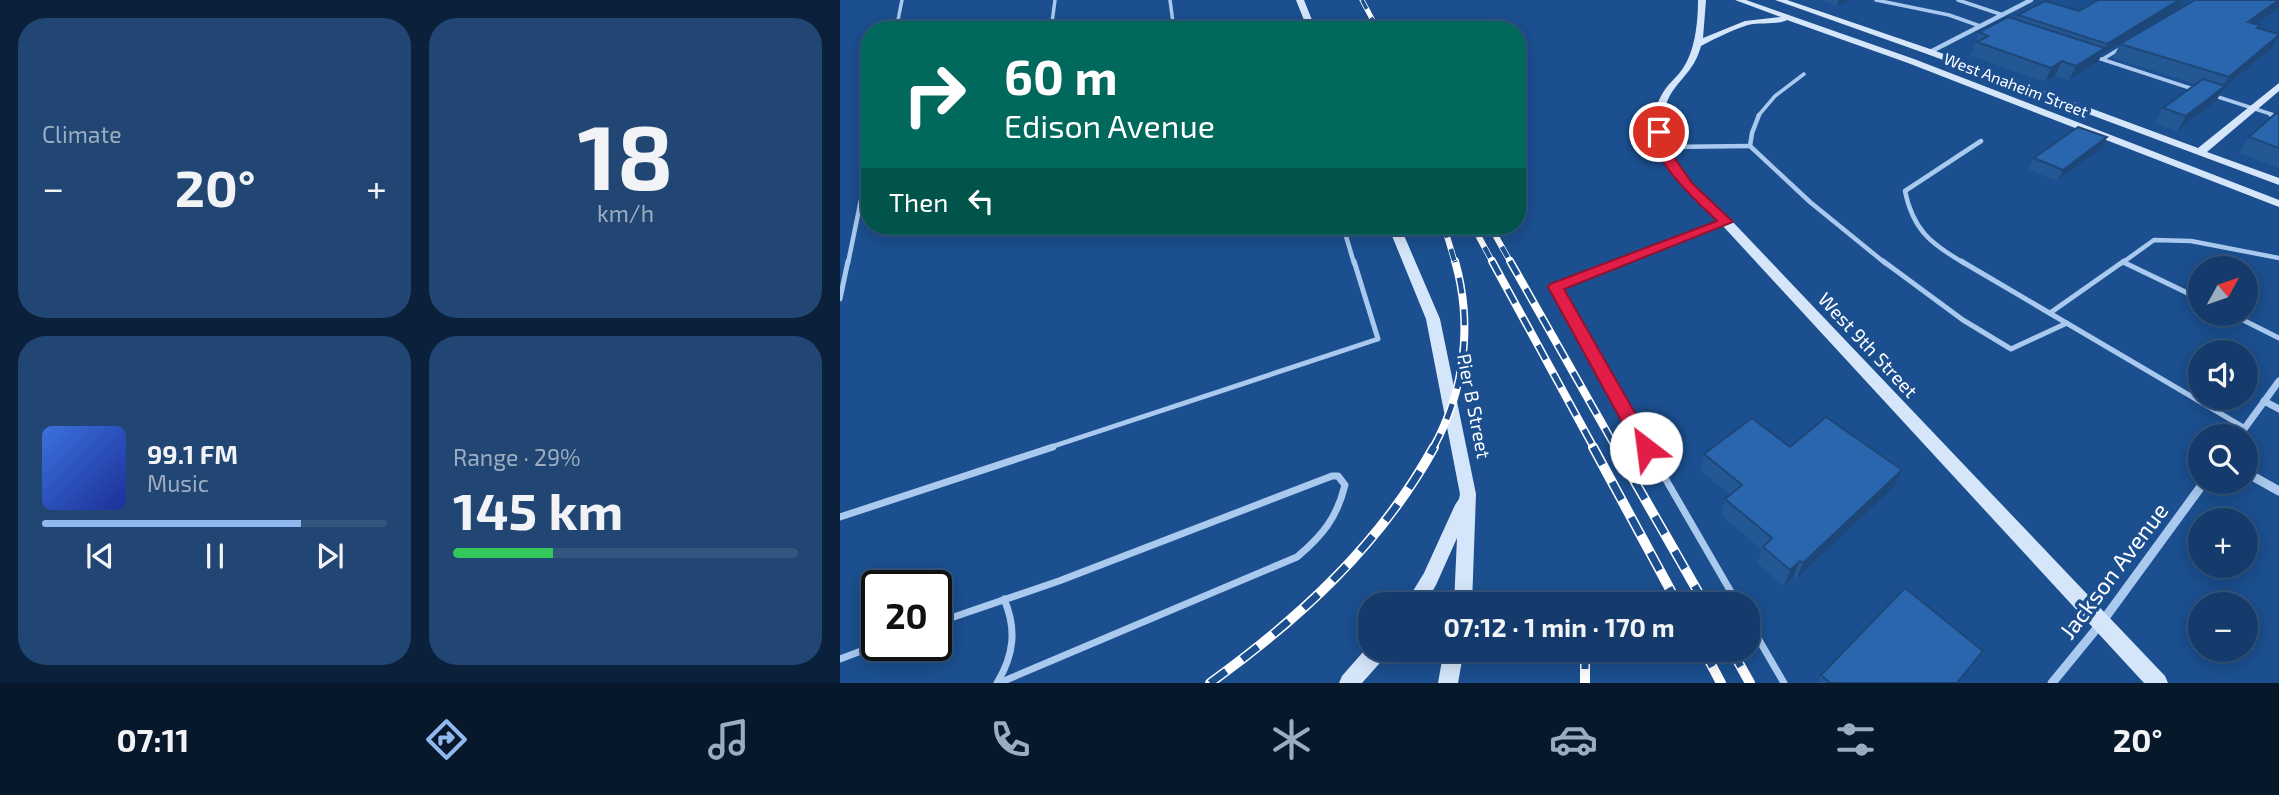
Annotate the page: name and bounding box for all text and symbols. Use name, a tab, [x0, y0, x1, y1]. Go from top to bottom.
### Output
text: 60 m	[1004, 46, 1118, 105]
street label: West Anaheim Street	[1941, 48, 2091, 121]
icon: right	[889, 49, 980, 140]
text: 18	[577, 99, 674, 208]
pin	[1629, 102, 1689, 162]
text: Edison Avenue	[1004, 106, 1215, 144]
icon: arrive	[1640, 113, 1678, 151]
text: Climate	[42, 120, 122, 148]
text: 20°	[175, 155, 256, 217]
text: −	[42, 164, 64, 210]
text: +	[366, 164, 387, 210]
icon: left	[962, 182, 1000, 220]
text: Then	[889, 186, 948, 217]
text: km/h	[597, 199, 654, 227]
north arrow	[2188, 256, 2258, 326]
map controls	[2188, 256, 2258, 662]
street label: West 9th Street	[1814, 287, 1923, 402]
button: sound	[2188, 340, 2258, 410]
street label: Pier B Street	[1453, 351, 1496, 460]
position arrow	[1609, 411, 1683, 485]
button: search	[2188, 424, 2258, 494]
text: 99.1 FM	[147, 438, 238, 469]
text: Range · 29%	[453, 443, 581, 471]
text: Music	[147, 469, 209, 497]
text: 145 km	[453, 478, 623, 540]
street label: Jackson Avenue	[2053, 497, 2173, 644]
button: +	[2188, 508, 2258, 578]
icon: previous	[81, 537, 119, 575]
icon: pause	[196, 537, 234, 575]
icon: next	[311, 537, 349, 575]
speed limit sign: 20	[861, 570, 952, 661]
button: −	[2188, 592, 2258, 662]
text: 07:12 · 1 min · 170 m	[1443, 611, 1675, 642]
icon: directions	[422, 715, 471, 764]
icon: music	[704, 715, 753, 764]
icon: phone	[986, 715, 1035, 764]
icon: climate	[1267, 715, 1316, 764]
icon: car	[1549, 715, 1598, 764]
icon: filters	[1831, 715, 1880, 764]
text: 07:11	[116, 720, 189, 758]
text: 20°	[2113, 720, 2163, 758]

